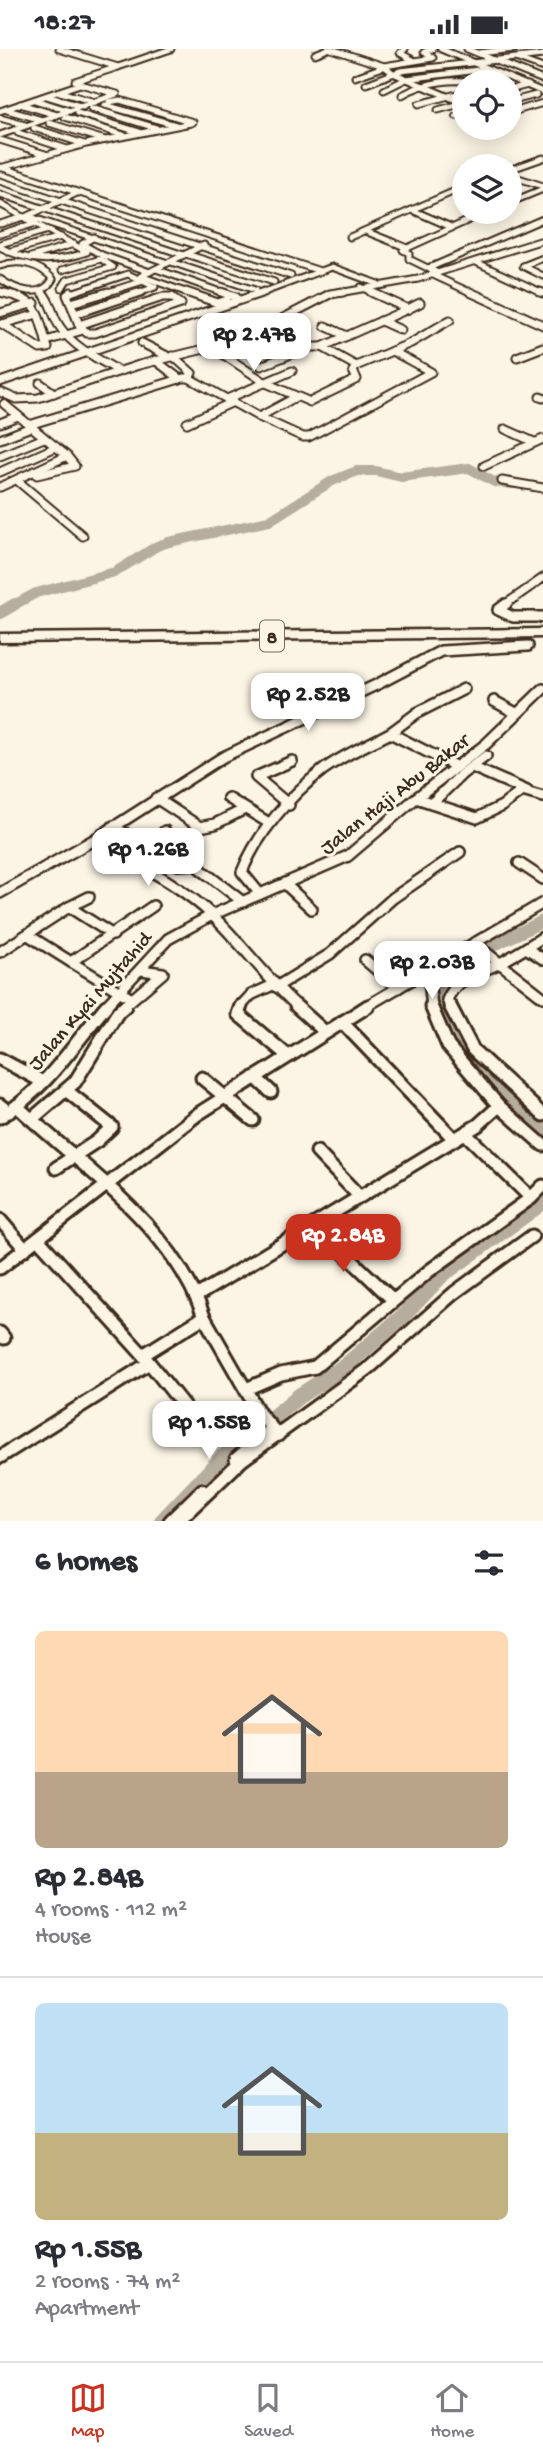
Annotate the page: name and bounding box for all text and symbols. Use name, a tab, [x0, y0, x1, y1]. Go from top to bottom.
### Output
text: 18:27	[35, 9, 94, 40]
map controls	[452, 70, 522, 224]
button: locate	[452, 70, 522, 140]
button: layers	[452, 154, 522, 224]
pin: Rp 2.47B	[182, 313, 326, 373]
text: Rp 2.47B	[213, 322, 295, 349]
road number: 8	[260, 621, 284, 651]
pin: Rp 2.52B	[236, 673, 380, 733]
text: Rp 2.52B	[267, 682, 349, 709]
street label: Jalan Haji Abu Bakar	[317, 729, 477, 862]
pin: Rp 1.26B	[76, 829, 220, 888]
text: Rp 1.26B	[108, 837, 188, 864]
street label: Jalan Kyai Mujtahid	[24, 926, 160, 1077]
pin: Rp 2.03B	[360, 941, 504, 1001]
text: Rp 2.03B	[390, 950, 474, 977]
pin: Rp 2.84B	[271, 1215, 415, 1274]
text: Rp 2.84B	[302, 1223, 384, 1250]
pin: Rp 1.55B	[137, 1401, 281, 1461]
text: Rp 1.55B	[168, 1410, 250, 1437]
icon: filters	[470, 1544, 508, 1582]
text: 6 homes	[35, 1546, 137, 1581]
icon: home	[209, 1676, 335, 1802]
text: Rp 2.84B	[35, 1862, 143, 1897]
text: 4 rooms · 112 m²	[35, 1897, 187, 1924]
text: House	[35, 1924, 91, 1951]
icon: home	[209, 2048, 335, 2174]
text: Rp 1.55B	[35, 2234, 141, 2269]
text: 2 rooms · 74 m²	[35, 2269, 180, 2296]
text: Apartment	[35, 2296, 139, 2323]
tab: Map	[69, 2379, 107, 2444]
tab: Saved	[244, 2379, 293, 2444]
tab: Home	[430, 2379, 474, 2444]

